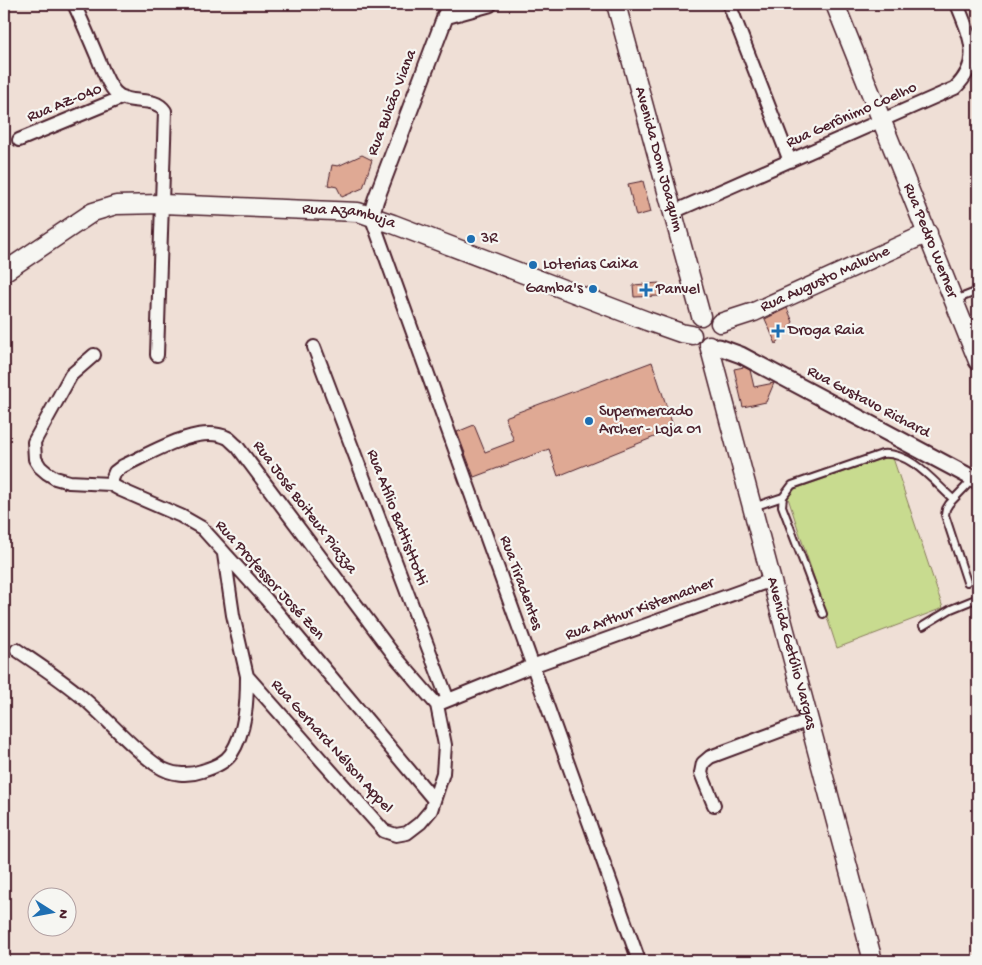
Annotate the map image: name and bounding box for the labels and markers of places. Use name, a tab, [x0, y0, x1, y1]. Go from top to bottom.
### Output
place label: 3R	[480, 230, 498, 249]
marker: 3R	[465, 233, 477, 245]
place label: Loterias Caixa	[543, 256, 639, 275]
marker: Loterias Caixa	[527, 259, 539, 271]
place label: Gamba's	[525, 280, 584, 299]
place label: Panvel	[655, 281, 700, 300]
marker: Gamba's	[587, 283, 599, 295]
marker: Panvel	[640, 284, 652, 296]
place label: Droga Raia	[787, 322, 865, 341]
marker: Droga Raia	[772, 325, 784, 337]
place label: Supermercado Archer - Loja 01	[599, 403, 702, 440]
marker: Supermercado Archer - Loja 01	[583, 415, 595, 427]

